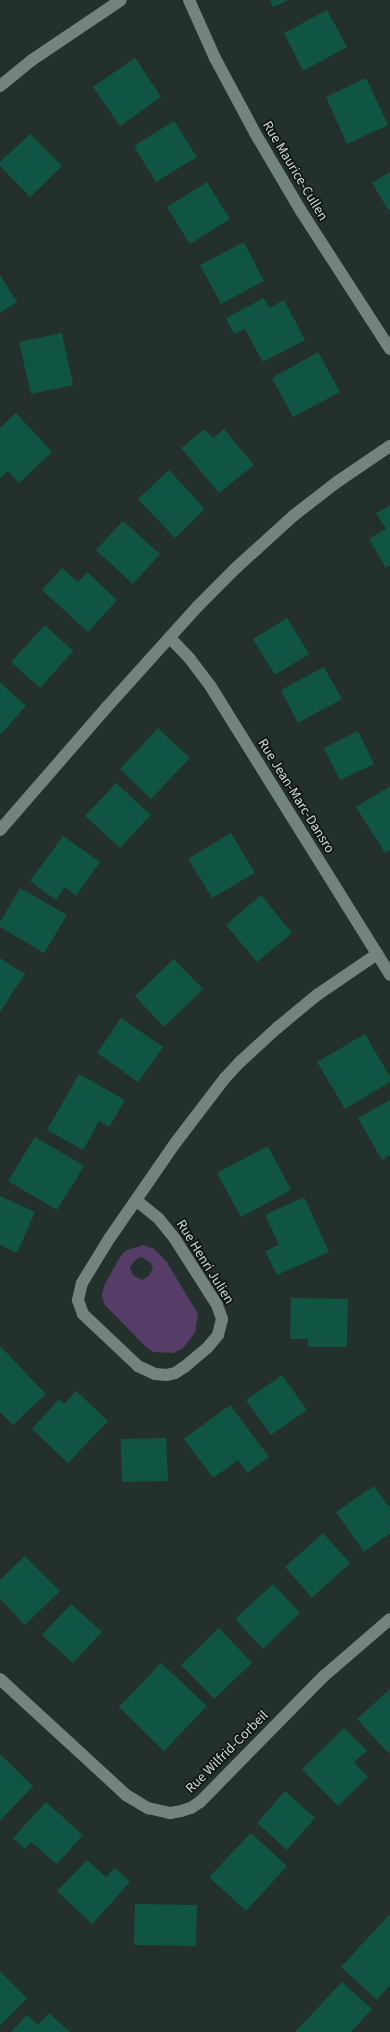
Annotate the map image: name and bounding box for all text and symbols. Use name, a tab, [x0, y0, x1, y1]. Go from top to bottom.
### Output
street label: Rue Maurice-Cullen	[259, 118, 331, 224]
street label: Rue Jean-Marc-Dansro	[254, 736, 338, 856]
street label: Rue Henri Julien	[172, 1217, 238, 1307]
street label: Rue Wilfrid-Corbeil	[182, 1707, 272, 1797]

